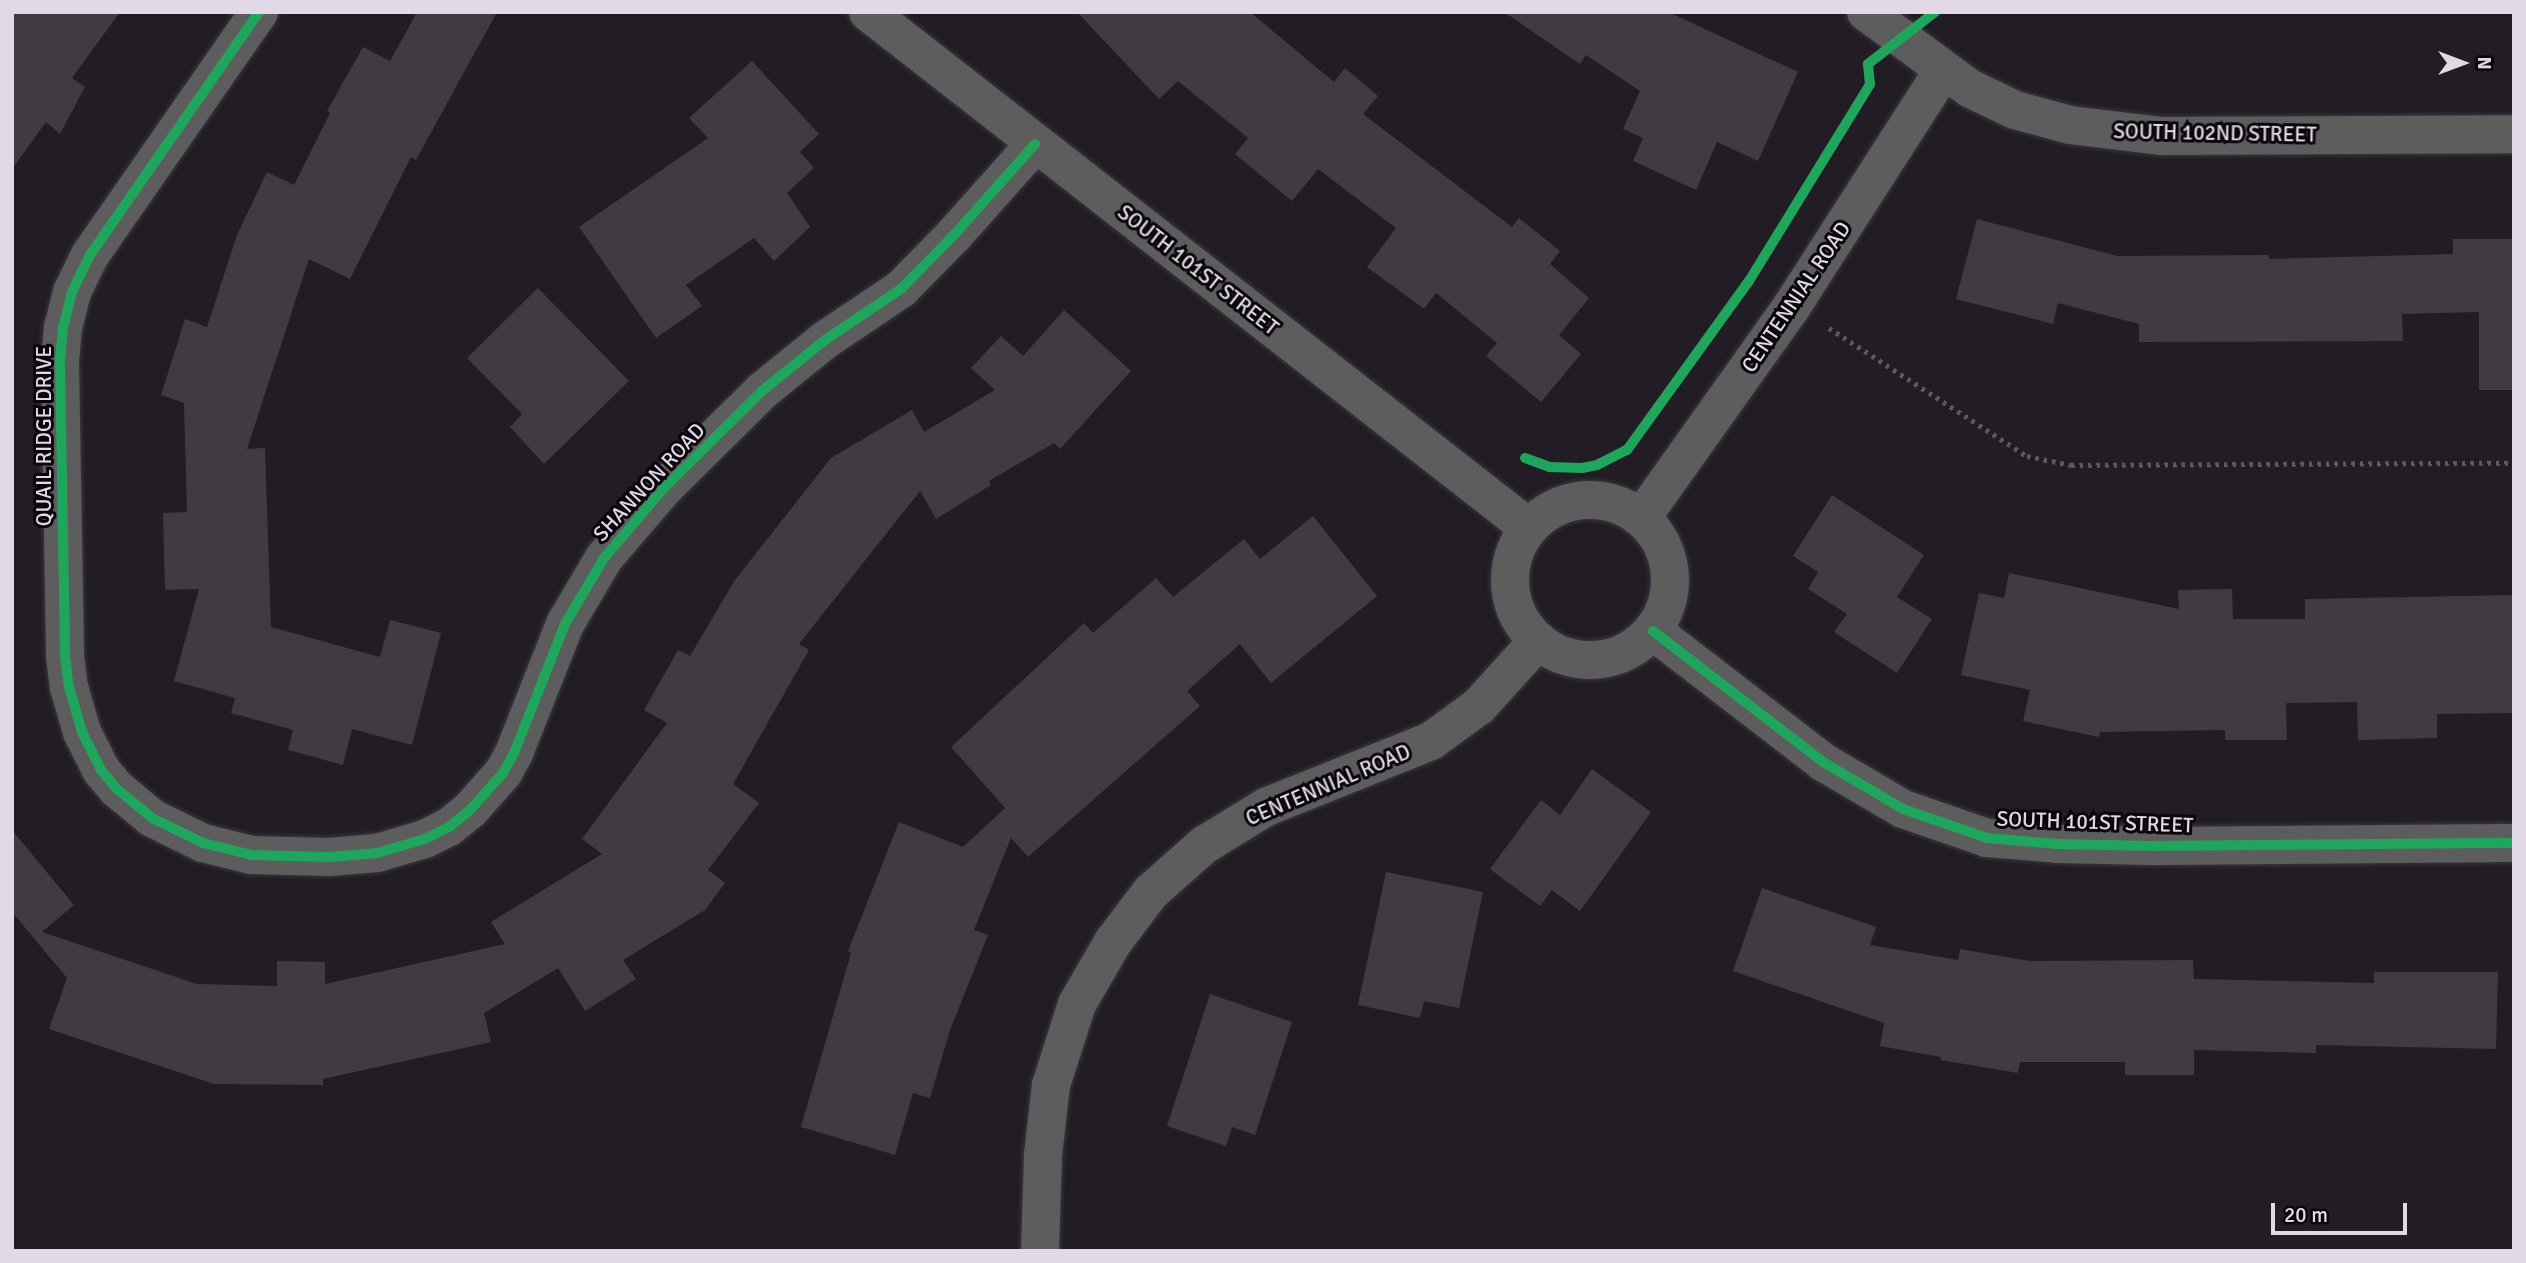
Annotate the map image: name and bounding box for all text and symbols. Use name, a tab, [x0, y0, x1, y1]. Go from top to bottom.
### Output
north arrow	[2428, 28, 2498, 98]
text: N	[2472, 56, 2496, 70]
street label: SOUTH 102ND STREET	[2113, 119, 2317, 147]
street label: SOUTH 101ST STREET	[1113, 199, 1283, 341]
street label: CENTENNIAL ROAD	[1736, 217, 1856, 377]
street label: QUAIL RIDGE DRIVE	[31, 346, 57, 526]
street label: SHANNON ROAD	[588, 418, 710, 546]
street label: CENTENNIAL ROAD	[1242, 739, 1414, 831]
street label: SOUTH 101ST STREET	[1996, 806, 2194, 838]
scale bar	[2274, 1190, 2410, 1234]
text: 20 m	[2284, 1202, 2328, 1228]

